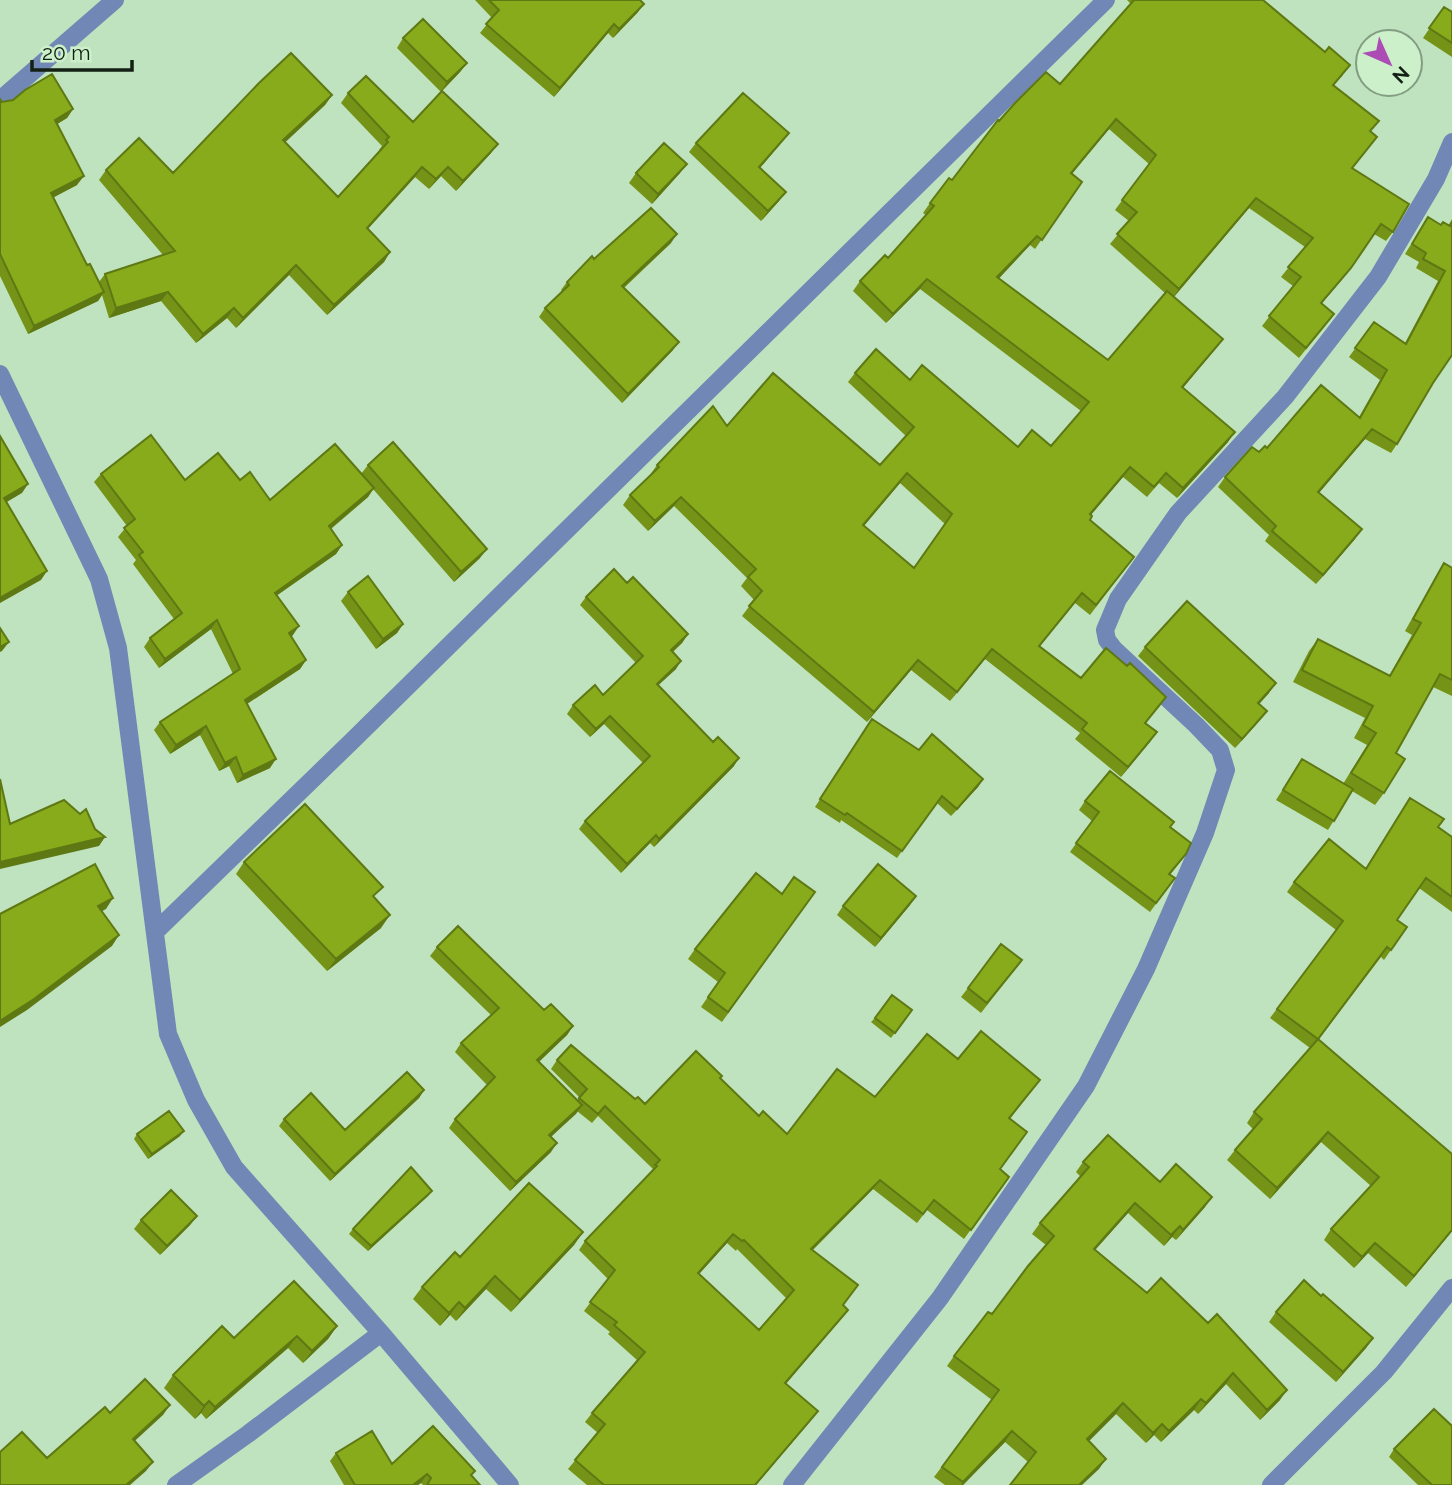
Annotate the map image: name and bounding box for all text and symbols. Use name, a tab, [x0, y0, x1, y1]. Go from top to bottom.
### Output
scale bar	[32, 28, 131, 72]
north arrow	[1354, 28, 1424, 98]
text: 20 m	[42, 40, 90, 65]
text: N	[1388, 62, 1414, 88]

